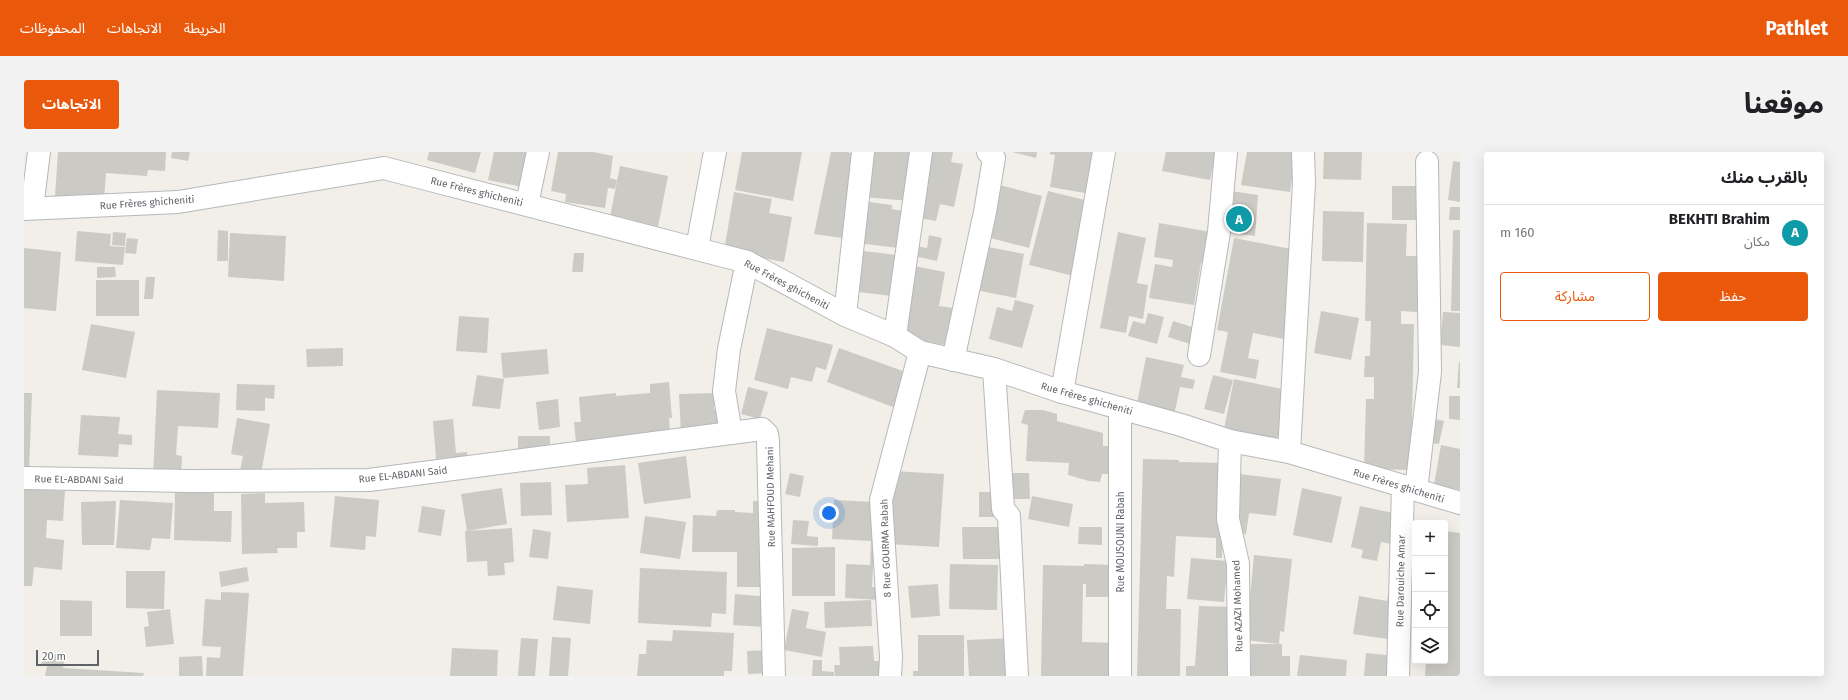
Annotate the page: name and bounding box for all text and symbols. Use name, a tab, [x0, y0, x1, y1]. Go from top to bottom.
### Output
text: Pathlet	[1766, 17, 1828, 40]
text: المحفوظات	[20, 20, 85, 37]
text: الاتجاهات	[107, 20, 162, 37]
text: الخريطة	[184, 20, 226, 37]
button: الاتجاهات	[24, 80, 119, 129]
text: موقعنا	[1744, 87, 1824, 120]
text: بالقرب منك	[1721, 167, 1808, 188]
street label: Rue Frères ghicheniti	[429, 175, 524, 209]
street label: Rue Frères ghicheniti	[99, 194, 195, 212]
pin: A	[1226, 204, 1252, 234]
text: BEKHTI Brahim	[1669, 210, 1770, 228]
text: 160 m	[1500, 225, 1534, 240]
text: A	[1791, 225, 1799, 240]
text: مكان	[1744, 234, 1770, 249]
street label: Rue Frères ghicheniti	[742, 257, 831, 313]
button: مشاركة	[1500, 272, 1650, 321]
button: حفظ	[1658, 272, 1808, 321]
street label: Rue Frères ghicheniti	[1039, 380, 1134, 418]
street label: Rue MAHFOUD Mehani	[764, 446, 778, 548]
street label: Rue EL-ABDANI Said	[358, 464, 448, 486]
street label: Rue Frères ghicheniti	[1352, 466, 1446, 506]
street label: Rue EL-ABDANI Said	[34, 473, 124, 487]
street label: Rue MOUSOUNI Rabah	[1115, 491, 1127, 593]
street label: 8 Rue GOURMA Rabah	[878, 498, 894, 598]
your location	[819, 503, 839, 523]
map controls	[1412, 520, 1448, 664]
button: +	[1412, 520, 1448, 556]
street label: Rue Darouiche Amar	[1394, 535, 1408, 627]
button: −	[1412, 556, 1448, 592]
street label: Rue AZAZI Mohamed	[1230, 560, 1246, 652]
button: locate	[1412, 592, 1448, 628]
button: layers	[1412, 628, 1448, 664]
scale bar	[36, 648, 99, 667]
text: 20 m	[42, 650, 66, 663]

